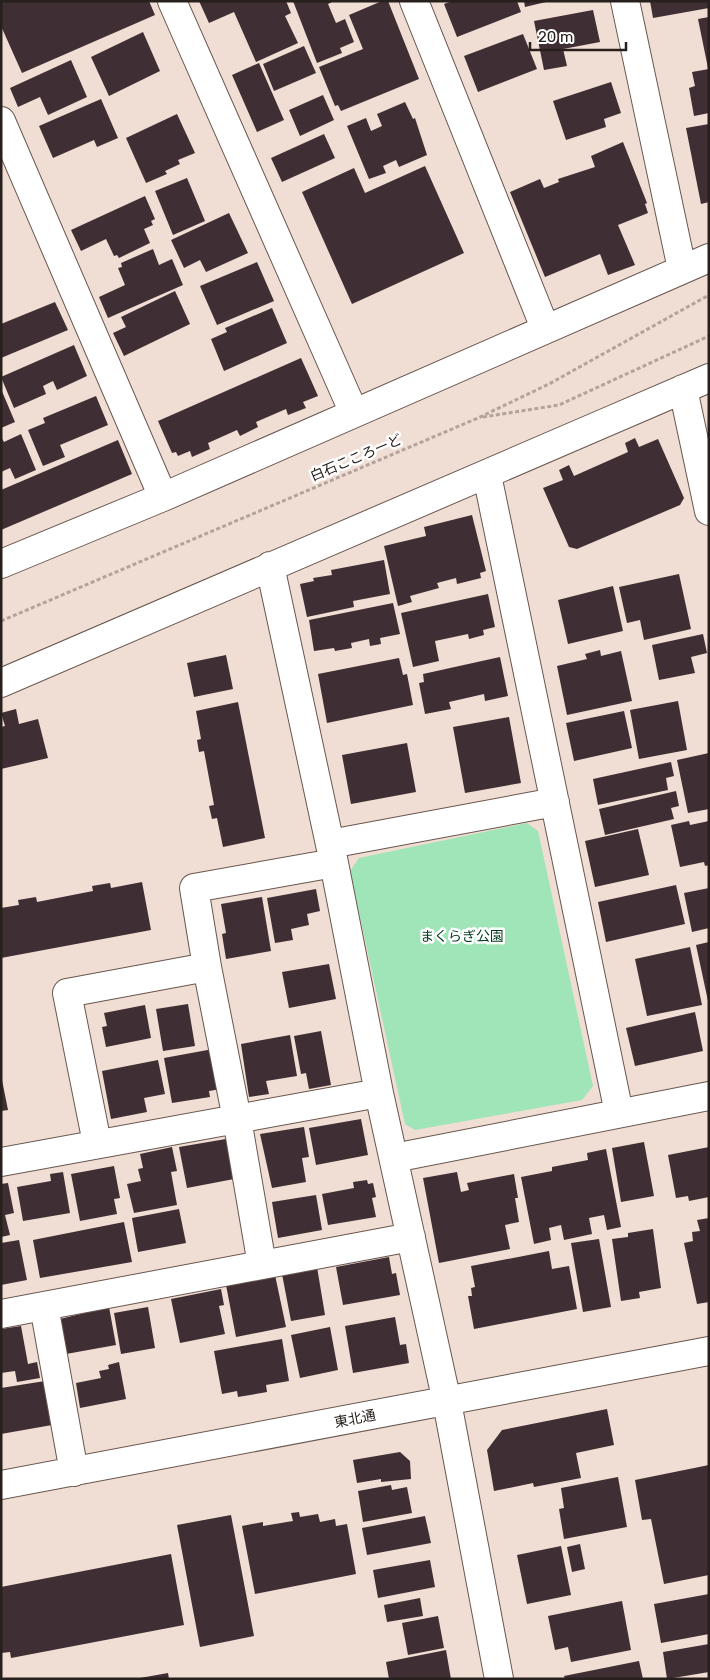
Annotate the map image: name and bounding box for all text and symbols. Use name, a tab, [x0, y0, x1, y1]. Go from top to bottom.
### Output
scale bar	[530, 20, 626, 52]
text: 20 m	[538, 28, 573, 46]
street label: 白石こころーど	[308, 431, 404, 485]
park label: まくらぎ公園	[420, 928, 504, 945]
street label: 東北通	[333, 1407, 377, 1431]

